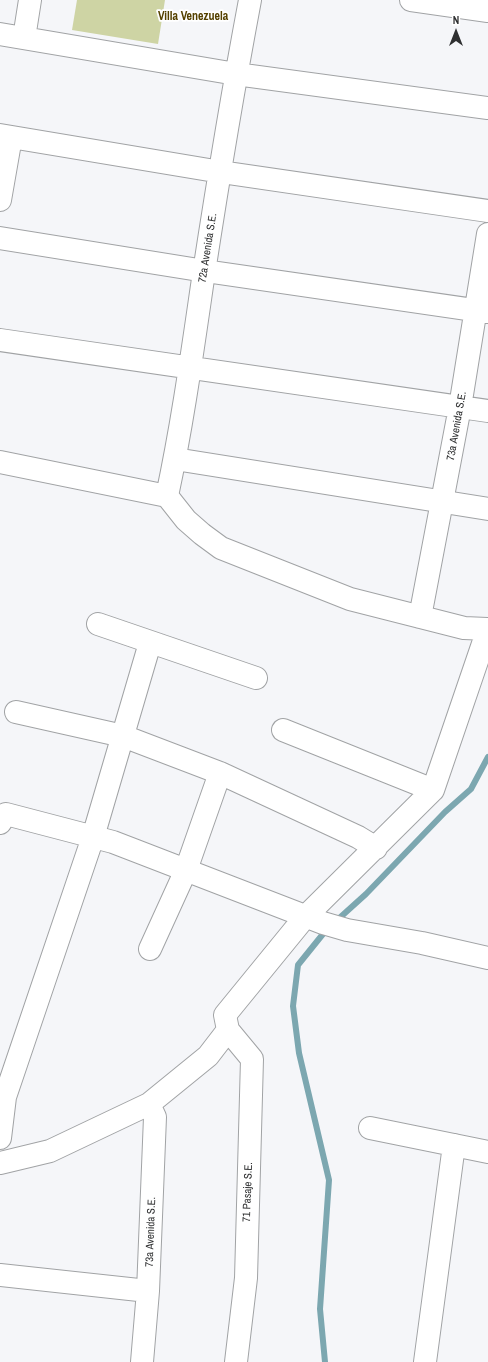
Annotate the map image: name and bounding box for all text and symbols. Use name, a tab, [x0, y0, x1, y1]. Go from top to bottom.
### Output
district label: Villa Venezuela	[158, 10, 228, 24]
north arrow	[436, 12, 476, 52]
text: N	[453, 13, 459, 27]
street label: 72a Avenida S.E.	[196, 212, 220, 284]
street label: 73a Avenida S.E.	[444, 390, 470, 462]
street label: 71 Pasaje S.E.	[240, 1162, 256, 1222]
street label: 73a Avenida S.E.	[143, 1197, 159, 1267]

